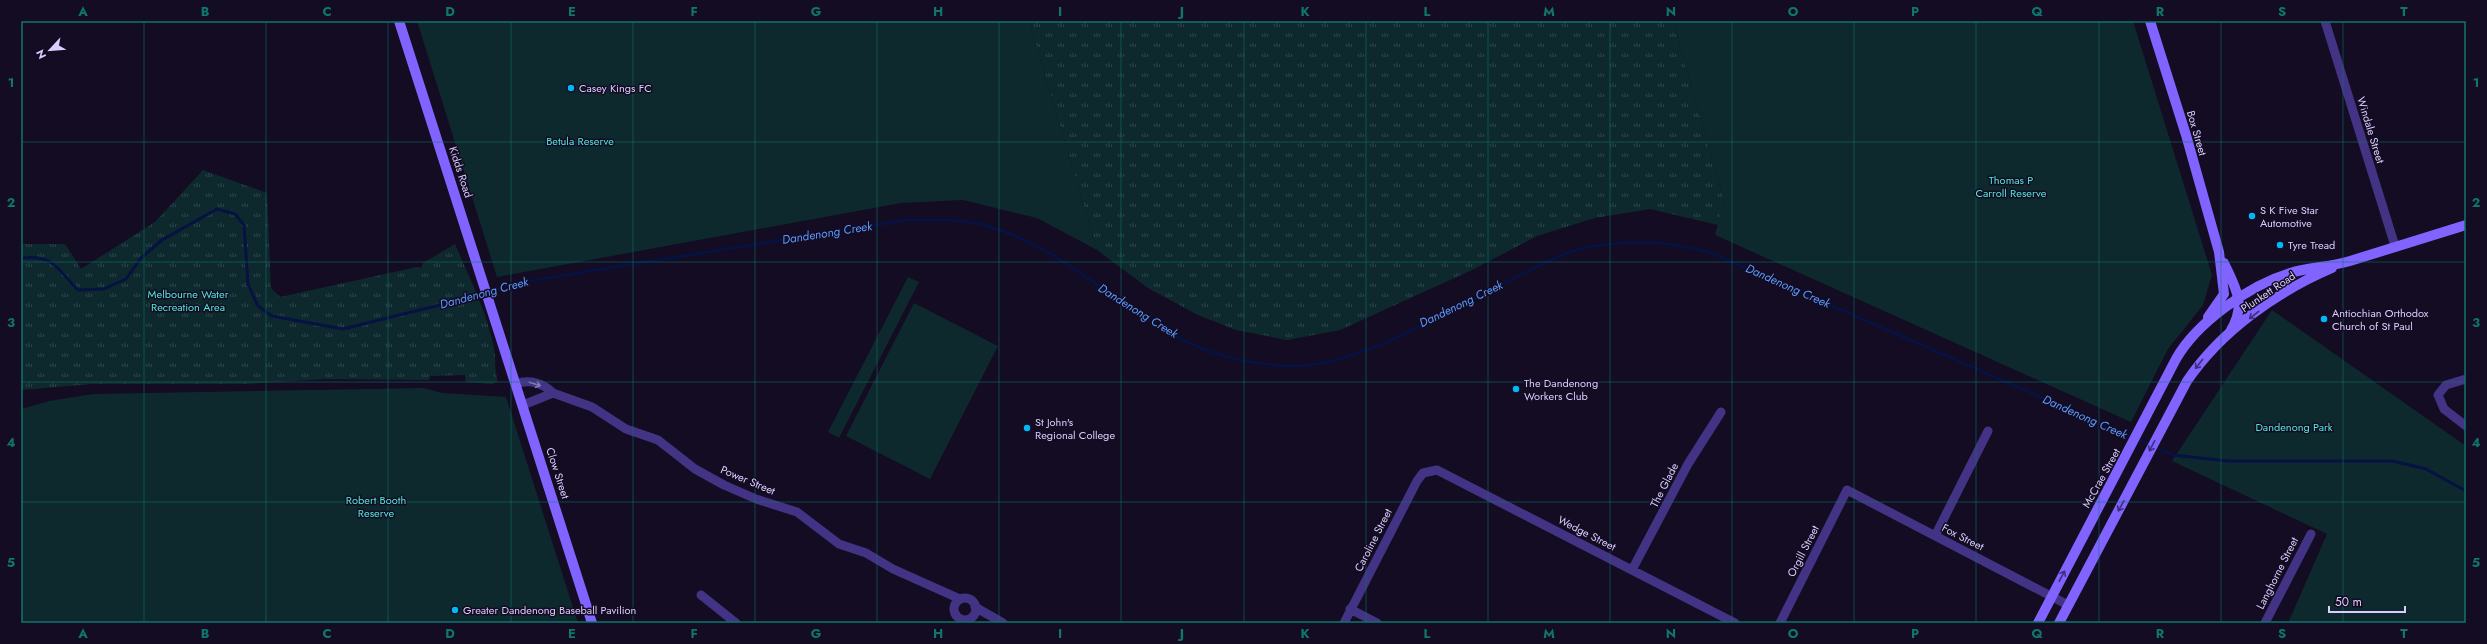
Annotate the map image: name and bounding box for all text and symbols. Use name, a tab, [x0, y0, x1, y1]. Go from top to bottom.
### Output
text: A	[77, 2, 88, 21]
text: B	[201, 2, 210, 21]
text: C	[322, 2, 332, 21]
text: D	[445, 2, 455, 21]
text: E	[568, 2, 576, 21]
text: F	[690, 2, 698, 21]
text: G	[811, 2, 822, 21]
text: H	[933, 2, 943, 21]
text: I	[1058, 2, 1062, 21]
text: J	[1177, 2, 1184, 21]
text: K	[1300, 2, 1310, 21]
text: L	[1424, 2, 1431, 21]
text: M	[1543, 2, 1555, 21]
text: N	[1666, 2, 1676, 21]
text: O	[1788, 2, 1799, 21]
text: P	[1911, 2, 1919, 21]
text: Q	[2031, 2, 2043, 21]
text: R	[2156, 2, 2165, 21]
text: S	[2278, 2, 2286, 21]
text: T	[2400, 2, 2408, 21]
north arrow	[30, 30, 70, 70]
text: N	[32, 47, 50, 62]
text: 1	[8, 73, 14, 92]
text: 1	[2473, 73, 2479, 92]
place label: Casey Kings FC	[579, 80, 652, 96]
marker: Casey Kings FC	[566, 83, 576, 93]
street label: Windale Street	[2353, 95, 2389, 166]
street label: Box Street	[2183, 109, 2211, 158]
park label: Betula Reserve	[546, 133, 614, 149]
street label: Kidds Road	[445, 144, 477, 200]
park label: Thomas P Carroll Reserve	[1976, 172, 2047, 201]
text: 2	[7, 193, 15, 212]
text: 2	[2472, 193, 2480, 212]
place label: S K Five Star Automotive	[2260, 202, 2319, 231]
marker: S K Five Star Automotive	[2247, 211, 2257, 221]
water label: Dandenong Creek	[781, 217, 874, 249]
place label: Tyre Tread	[2288, 237, 2335, 253]
marker: Tyre Tread	[2275, 240, 2285, 250]
water label: Dandenong Creek	[1743, 259, 1834, 313]
street label: Plunkett Road	[2238, 268, 2298, 316]
water label: Dandenong Creek	[438, 272, 531, 313]
water label: Dandenong Creek	[1416, 276, 1507, 332]
water label: Dandenong Creek	[1095, 279, 1182, 343]
park label: Melbourne Water Recreation Area	[148, 286, 229, 315]
place label: Antiochian Orthodox Church of St Paul	[2332, 305, 2429, 334]
one-way arrow	[2248, 311, 2259, 319]
text: 3	[7, 313, 15, 332]
text: 3	[2472, 313, 2480, 332]
marker: Antiochian Orthodox Church of St Paul	[2319, 314, 2329, 324]
one-way arrow	[2195, 358, 2204, 369]
place label: The Dandenong Workers Club	[1524, 375, 1598, 404]
one-way arrow	[529, 380, 541, 388]
marker: The Dandenong Workers Club	[1511, 384, 1521, 394]
water label: Dandenong Creek	[2040, 390, 2131, 444]
place label: St John's Regional College	[1035, 414, 1115, 443]
park label: Dandenong Park	[2255, 419, 2333, 435]
marker: St John's Regional College	[1022, 423, 1032, 433]
text: 4	[6, 433, 16, 452]
text: 4	[2471, 433, 2481, 452]
one-way arrow	[2148, 440, 2155, 452]
street label: Clow Street	[542, 445, 574, 501]
street label: McCrae Street	[2078, 445, 2124, 511]
street label: The Glade	[1646, 460, 1682, 510]
street label: Power Street	[718, 461, 778, 499]
park label: Robert Booth Reserve	[346, 492, 406, 521]
one-way arrow	[2116, 500, 2124, 512]
street label: Caroline Street	[1350, 505, 1396, 574]
street label: Wedge Street	[1555, 511, 1619, 555]
street label: Fox Street	[1939, 520, 1987, 555]
street label: Orgill Street	[1783, 522, 1823, 580]
street label: Langhorne Street	[2252, 534, 2302, 612]
text: 5	[7, 553, 15, 572]
text: 5	[2472, 553, 2480, 572]
one-way arrow	[2059, 570, 2066, 582]
scale bar	[2329, 588, 2405, 614]
text: 50 m	[2335, 593, 2362, 611]
place label: Greater Dandenong Baseball Pavilion	[463, 602, 636, 618]
marker: Greater Dandenong Baseball Pavilion	[450, 605, 460, 615]
text: A	[77, 624, 88, 643]
text: B	[201, 624, 210, 643]
text: C	[322, 624, 332, 643]
text: D	[445, 624, 455, 643]
text: E	[568, 624, 576, 643]
text: F	[690, 624, 698, 643]
text: G	[811, 624, 822, 643]
text: H	[933, 624, 943, 643]
text: I	[1058, 624, 1062, 643]
text: J	[1177, 624, 1184, 643]
text: K	[1300, 624, 1310, 643]
text: L	[1424, 624, 1431, 643]
text: M	[1543, 624, 1555, 643]
text: N	[1666, 624, 1676, 643]
text: O	[1788, 624, 1799, 643]
text: P	[1911, 624, 1919, 643]
text: Q	[2031, 624, 2043, 643]
text: R	[2156, 624, 2165, 643]
text: S	[2278, 624, 2286, 643]
text: T	[2400, 624, 2408, 643]

